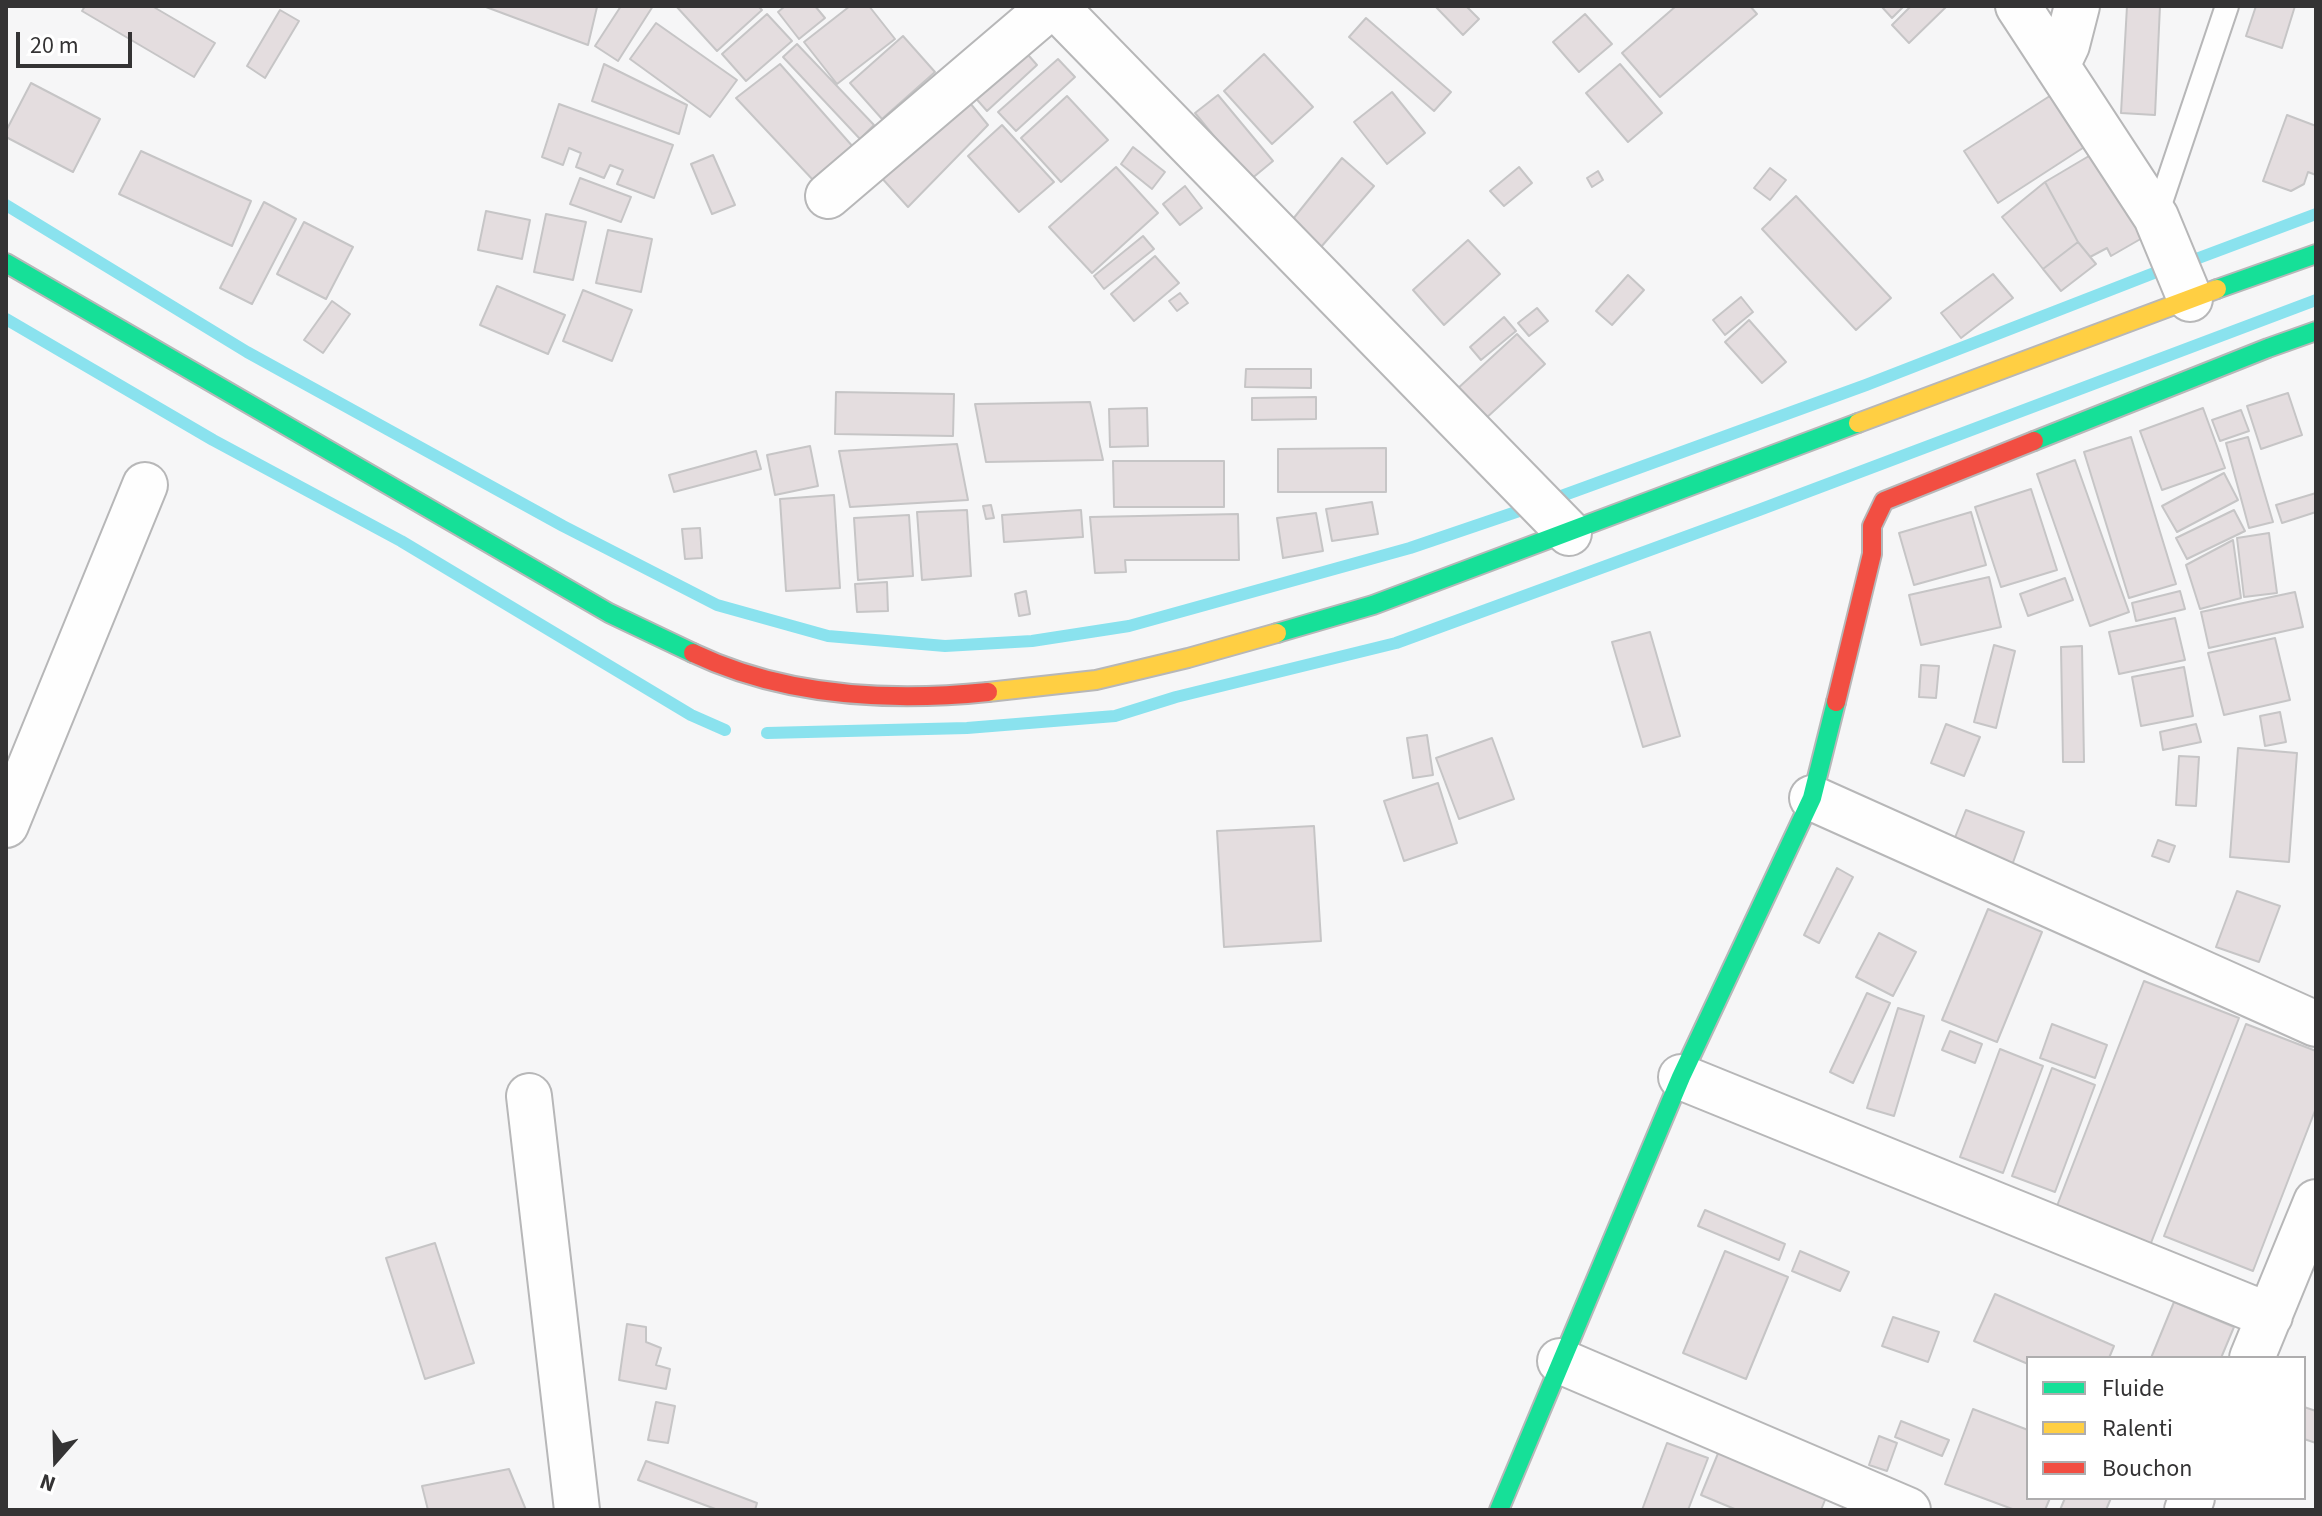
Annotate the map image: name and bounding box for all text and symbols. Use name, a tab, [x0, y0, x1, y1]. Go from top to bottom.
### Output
scale bar	[20, 16, 136, 66]
text: 20 m	[30, 28, 79, 63]
legend	[2026, 1356, 2306, 1500]
text: Fluide	[2102, 1371, 2164, 1406]
text: Ralenti	[2102, 1411, 2173, 1446]
north arrow	[16, 1420, 96, 1500]
text: Bouchon	[2102, 1451, 2192, 1486]
text: N	[35, 1465, 60, 1500]

